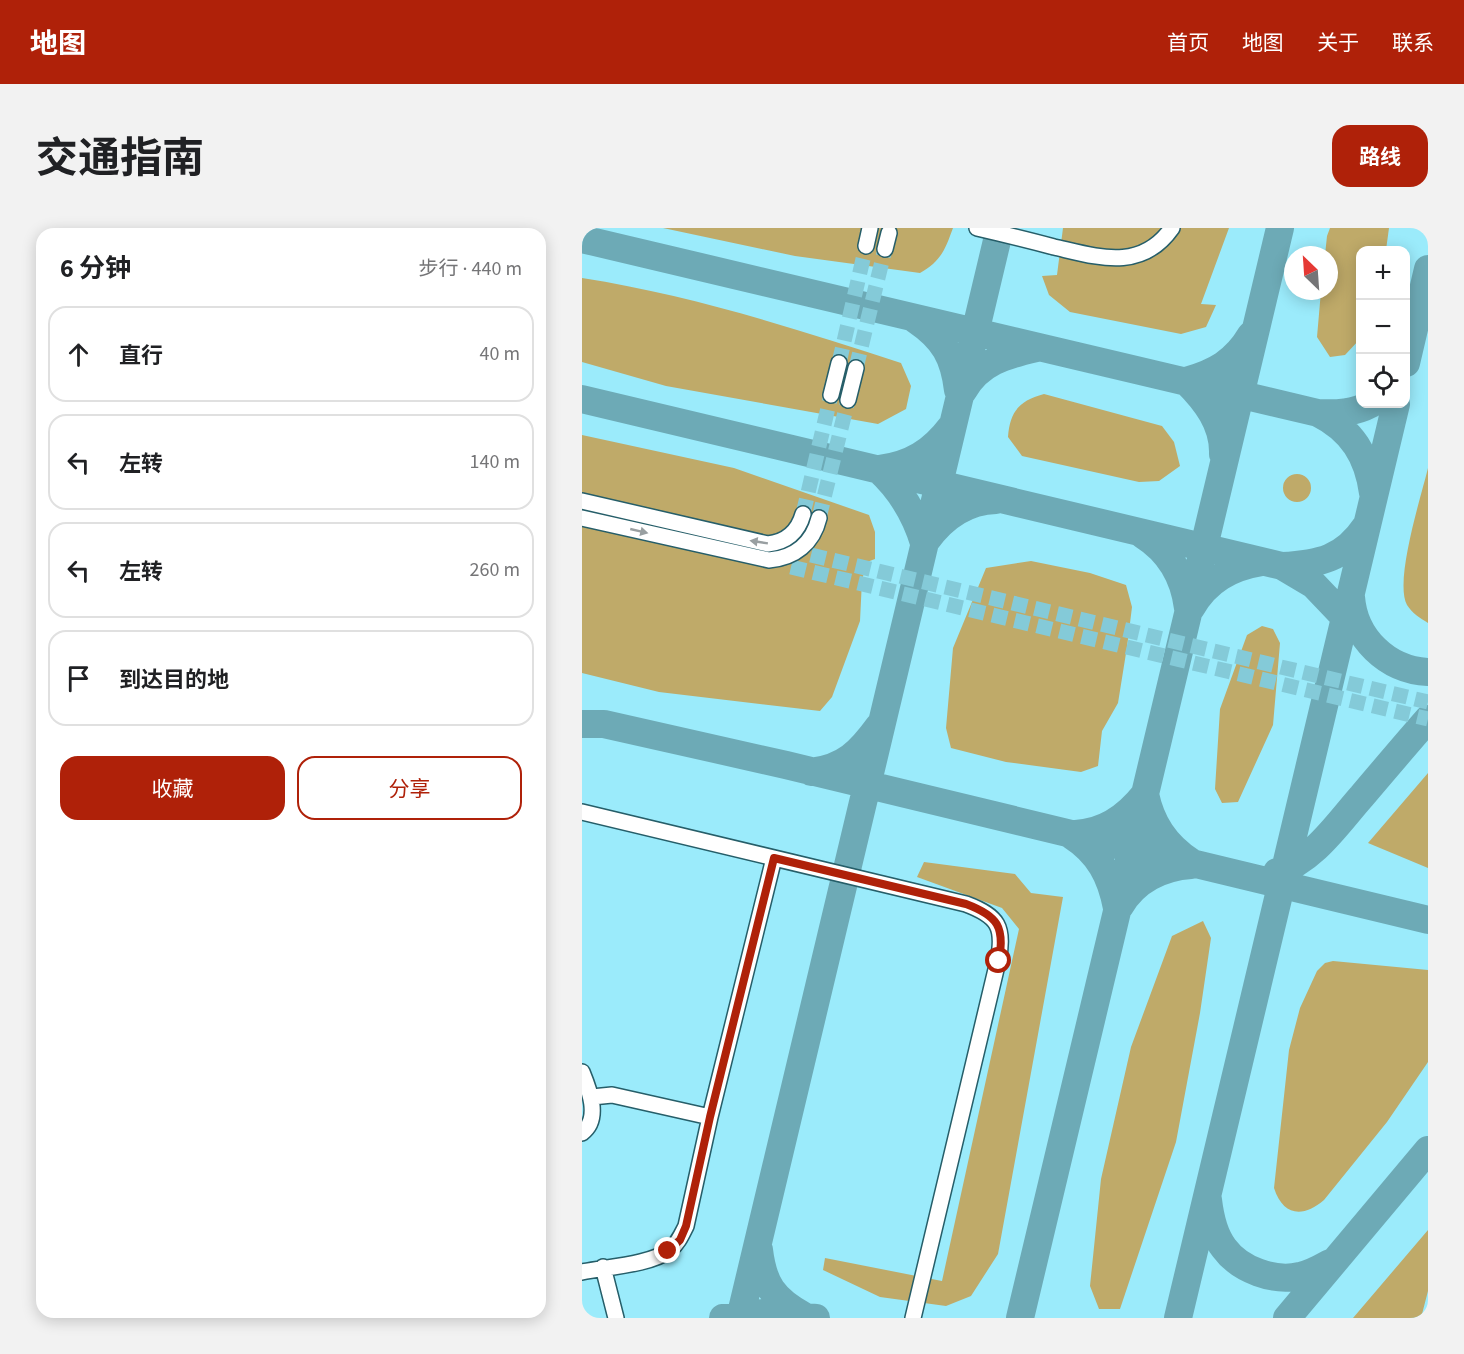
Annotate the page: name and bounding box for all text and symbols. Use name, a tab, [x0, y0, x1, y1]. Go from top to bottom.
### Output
text: 地图	[30, 24, 86, 64]
text: 首页	[1167, 28, 1209, 58]
text: 地图	[1242, 28, 1284, 58]
text: 关于	[1317, 28, 1359, 58]
text: 联系	[1392, 28, 1434, 58]
button: 路线	[1332, 125, 1428, 187]
text: 交通指南	[36, 129, 204, 189]
north arrow	[1284, 246, 1338, 300]
map controls	[1356, 246, 1410, 408]
button: +	[1356, 246, 1410, 300]
text: 6 分钟	[60, 250, 131, 287]
text: 步行 · 440 m	[419, 255, 522, 283]
button: −	[1356, 300, 1410, 354]
icon: ahead	[62, 338, 95, 371]
text: 直行	[119, 340, 163, 372]
text: 40 m	[480, 340, 520, 368]
button: locate	[1356, 354, 1410, 408]
icon: left	[62, 446, 95, 479]
text: 左转	[119, 448, 163, 480]
text: 140 m	[470, 448, 520, 476]
one-way arrow	[630, 527, 648, 537]
one-way arrow	[749, 537, 768, 546]
icon: left	[62, 554, 95, 587]
text: 左转	[119, 556, 163, 588]
text: 260 m	[470, 556, 520, 584]
icon: arrive	[62, 662, 95, 695]
text: 到达目的地	[119, 664, 229, 696]
button: 收藏	[60, 756, 285, 820]
button: 分享	[297, 756, 522, 820]
route start	[985, 947, 1011, 973]
route end	[654, 1237, 680, 1263]

